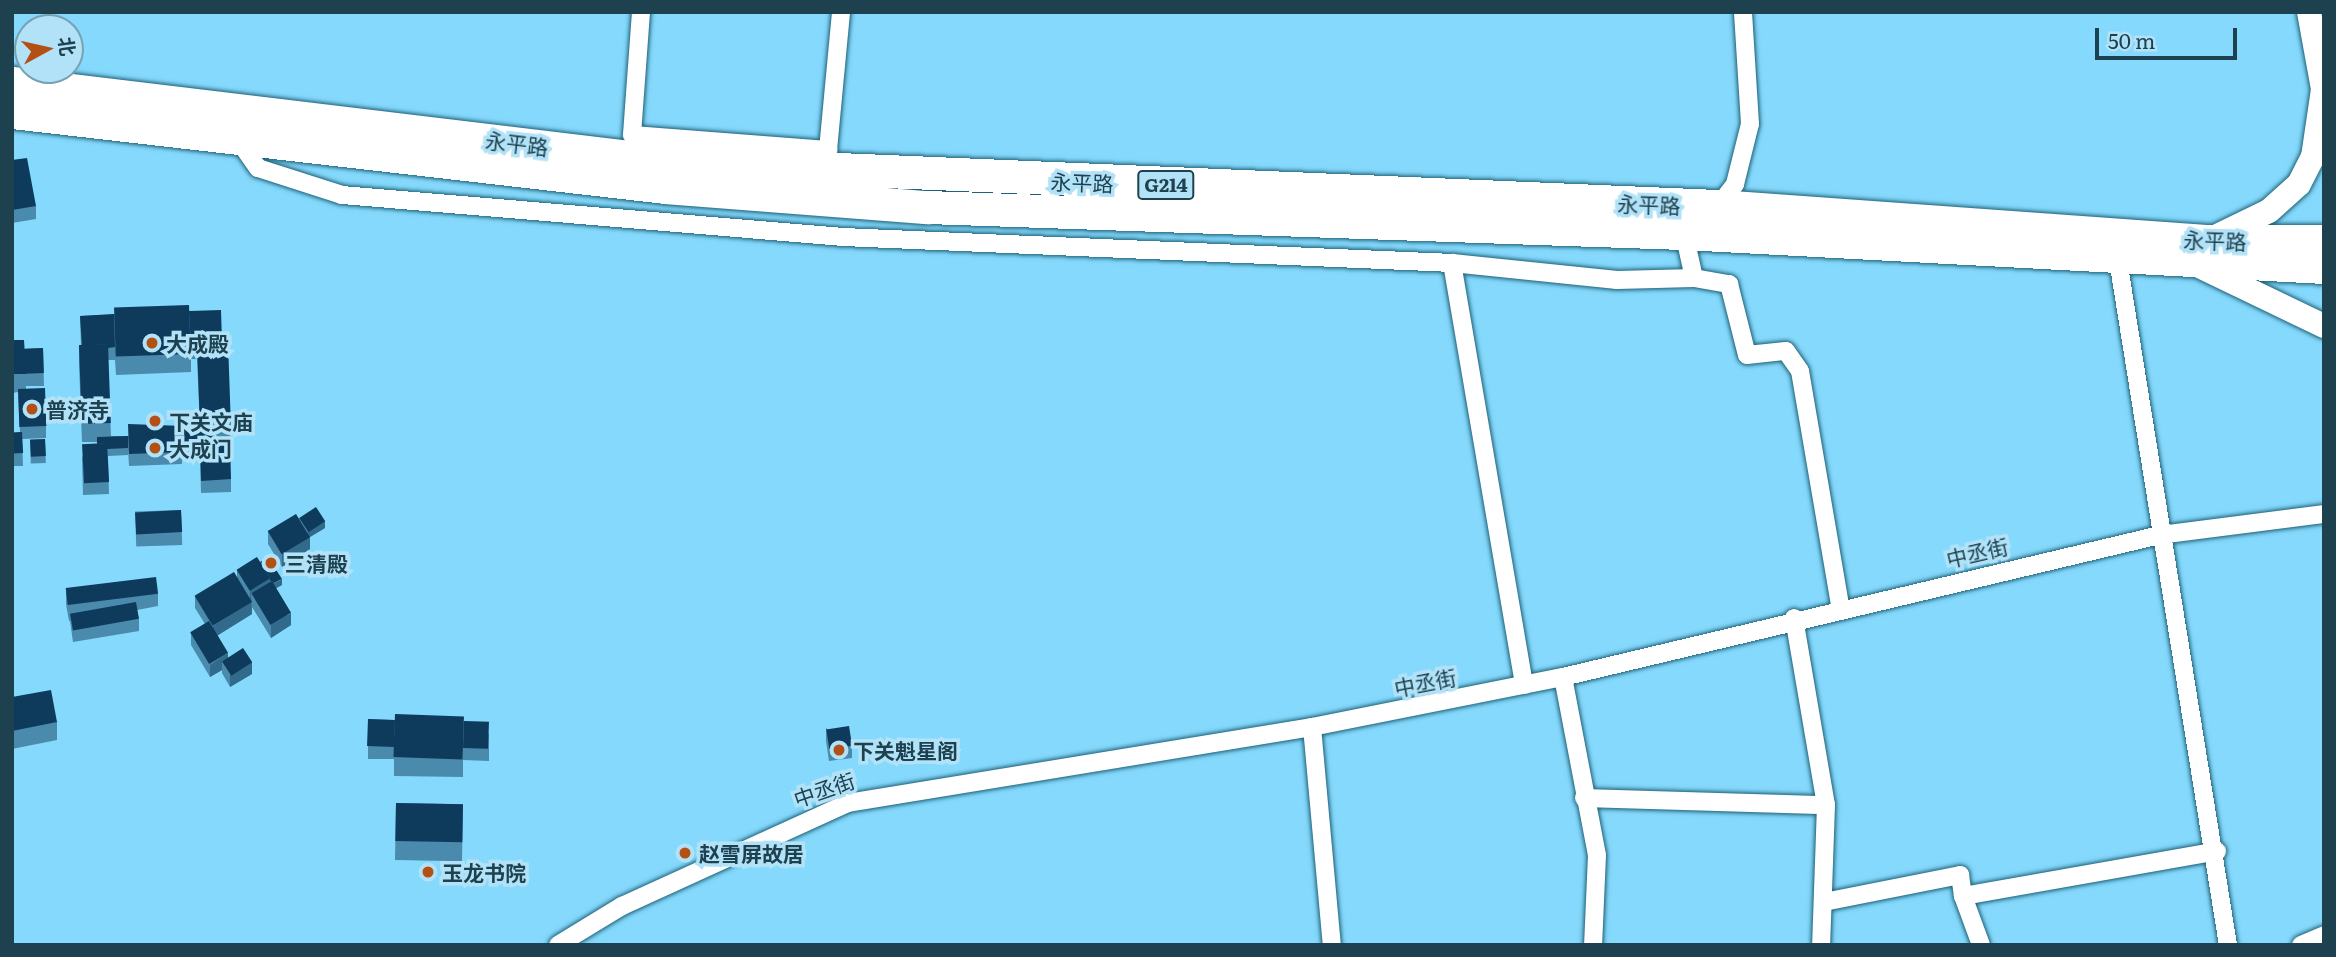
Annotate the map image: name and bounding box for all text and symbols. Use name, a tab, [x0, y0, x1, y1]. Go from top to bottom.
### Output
north arrow	[14, 14, 84, 84]
scale bar	[2098, 14, 2240, 58]
text: 50 m	[2108, 24, 2155, 55]
text: 北	[53, 35, 83, 58]
street label: 永平路	[484, 127, 550, 159]
street label: 永平路	[1050, 168, 1114, 196]
road number: G214	[1136, 169, 1196, 200]
street label: 永平路	[1617, 190, 1681, 218]
street label: 永平路	[2183, 226, 2247, 254]
place label: 大成殿	[166, 330, 229, 356]
marker: 大成殿	[144, 335, 160, 351]
place label: 普济寺	[46, 396, 109, 422]
marker: 普济寺	[24, 401, 40, 417]
place label: 下关文庙	[169, 408, 253, 434]
marker: 下关文庙	[147, 413, 163, 429]
place label: 大成门	[169, 435, 232, 461]
marker: 大成门	[147, 440, 163, 456]
street label: 中丞街	[1943, 533, 2011, 571]
place label: 三清殿	[285, 550, 348, 576]
marker: 三清殿	[263, 555, 279, 571]
street label: 中丞街	[1392, 664, 1458, 700]
place label: 下关魁星阁	[853, 737, 958, 763]
marker: 下关魁星阁	[831, 742, 847, 758]
street label: 中丞街	[790, 767, 858, 811]
place label: 赵雪屏故居	[699, 840, 804, 866]
marker: 赵雪屏故居	[677, 845, 693, 861]
place label: 玉龙书院	[442, 859, 526, 885]
marker: 玉龙书院	[420, 864, 436, 880]

